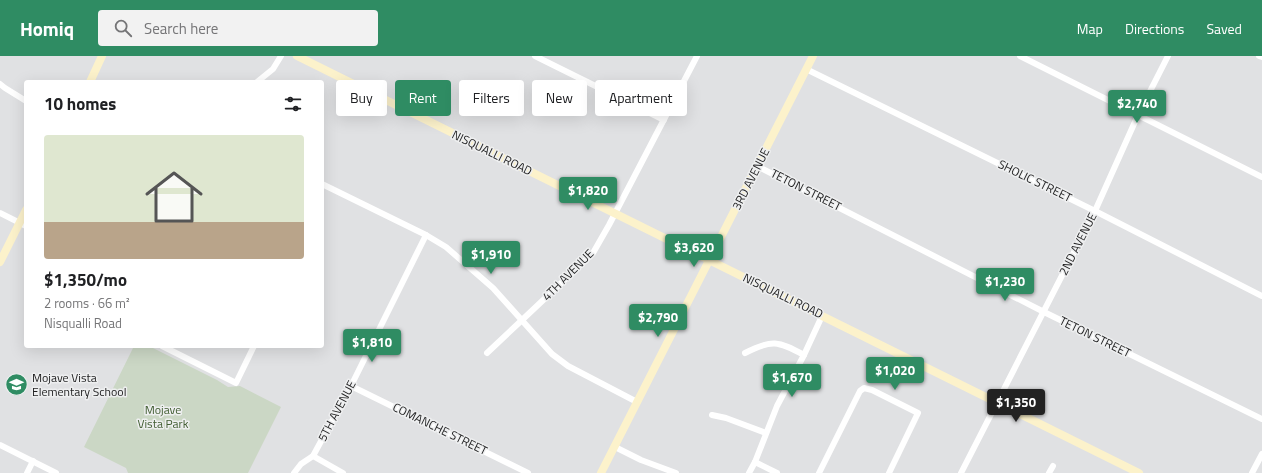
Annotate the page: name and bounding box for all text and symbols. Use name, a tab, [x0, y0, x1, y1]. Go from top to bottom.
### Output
search box	[98, 10, 378, 46]
text: Homiq	[20, 14, 74, 43]
icon: search	[112, 17, 134, 39]
text: Search here	[144, 17, 218, 40]
text: Map	[1077, 18, 1103, 39]
text: Directions	[1125, 18, 1184, 39]
text: Saved	[1206, 18, 1242, 39]
chip: Buy	[336, 80, 387, 116]
chip: Rent	[395, 80, 451, 116]
chip: Filters	[459, 80, 524, 116]
chip: New	[532, 80, 587, 116]
chip: Apartment	[595, 80, 687, 116]
pin: $2,740	[1104, 90, 1170, 124]
text: 10 homes	[44, 91, 116, 117]
icon: filters	[282, 93, 304, 115]
text: $2,740	[1117, 93, 1157, 113]
street label: NISQUALLI ROAD	[449, 125, 536, 180]
street label: 3RD AVENUE	[727, 144, 774, 213]
street label: SHOLIC STREET	[995, 154, 1076, 207]
icon: home	[138, 161, 210, 233]
street label: TETON STREET	[767, 163, 846, 216]
pin: $1,820	[555, 177, 621, 211]
text: $1,820	[568, 180, 608, 200]
street label: 2ND AVENUE	[1054, 209, 1102, 278]
pin: $3,620	[661, 234, 727, 268]
text: $3,620	[674, 237, 714, 257]
pin: $1,910	[458, 241, 524, 275]
text: $1,910	[471, 244, 511, 264]
street label: 4TH AVENUE	[537, 244, 598, 305]
text: $1,350/mo	[44, 267, 127, 293]
street label: NISQUALLI ROAD	[740, 268, 827, 323]
pin: $1,230	[972, 268, 1038, 302]
text: $1,230	[985, 271, 1025, 291]
text: 2 rooms · 66 m²	[44, 293, 130, 313]
pin: $2,790	[625, 304, 691, 338]
text: $2,790	[638, 307, 678, 327]
street label: TETON STREET	[1056, 311, 1135, 362]
text: Nisqualli Road	[44, 313, 122, 333]
pin: $1,810	[339, 329, 405, 363]
text: $1,810	[352, 332, 392, 352]
pin: $1,020	[862, 357, 928, 391]
text: $1,020	[875, 360, 915, 380]
pin: $1,670	[759, 364, 825, 398]
text: $1,670	[772, 367, 812, 387]
place label: Mojave Vista Elementary School	[32, 368, 126, 401]
school or university icon: Mojave Vista Elementary School	[3, 372, 29, 398]
street label: 5TH AVENUE	[313, 377, 361, 445]
pin: $1,350	[983, 389, 1049, 423]
text: $1,350	[996, 392, 1036, 412]
street label: COMANCHE STREET	[390, 397, 491, 460]
park label: Mojave Vista Park	[137, 400, 189, 433]

